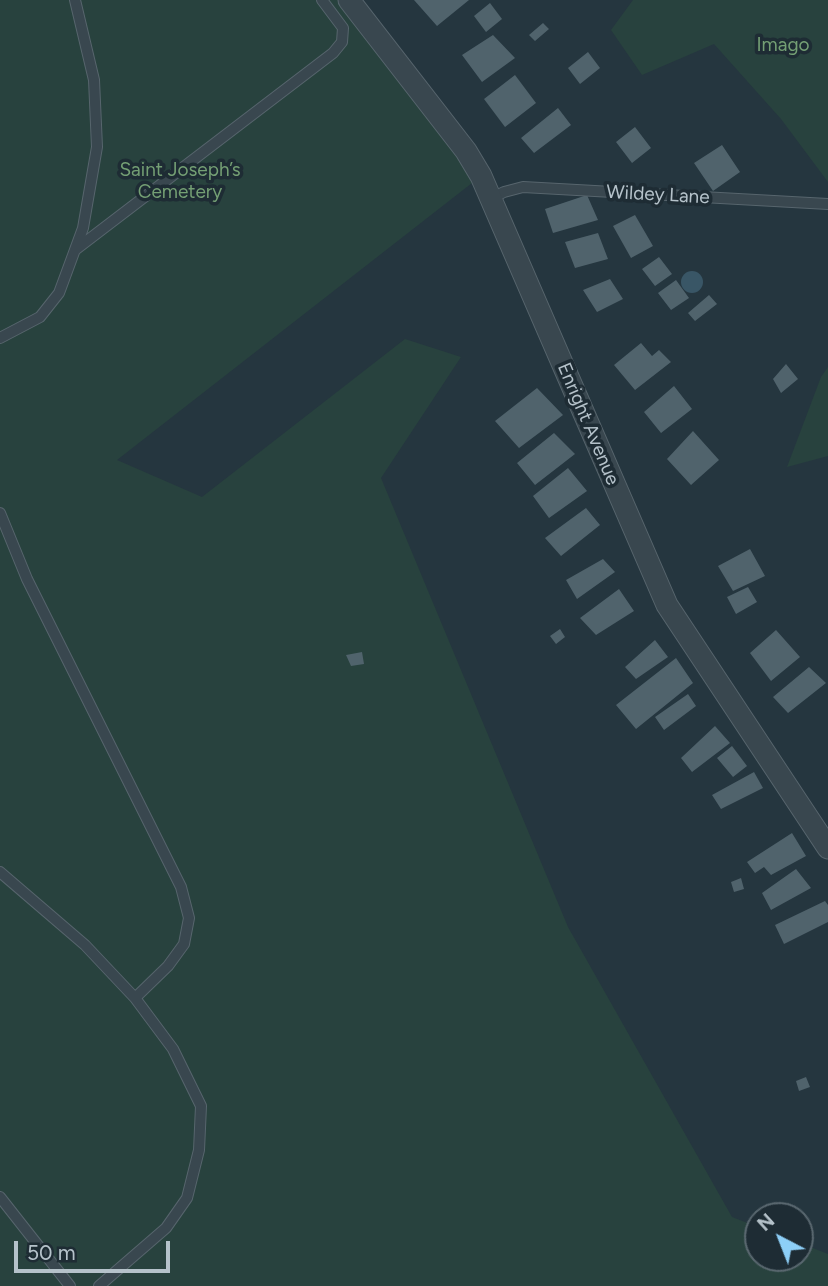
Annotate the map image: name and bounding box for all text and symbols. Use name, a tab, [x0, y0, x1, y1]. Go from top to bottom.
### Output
park label: Imago	[756, 34, 810, 56]
park label: Saint Joseph’s Cemetery	[119, 159, 241, 203]
street label: Wildey Lane	[606, 181, 710, 209]
street label: Enright Avenue	[552, 359, 624, 489]
north arrow	[744, 1202, 814, 1272]
text: N	[753, 1209, 779, 1236]
scale bar	[18, 1226, 173, 1270]
text: 50 m	[27, 1240, 76, 1265]

